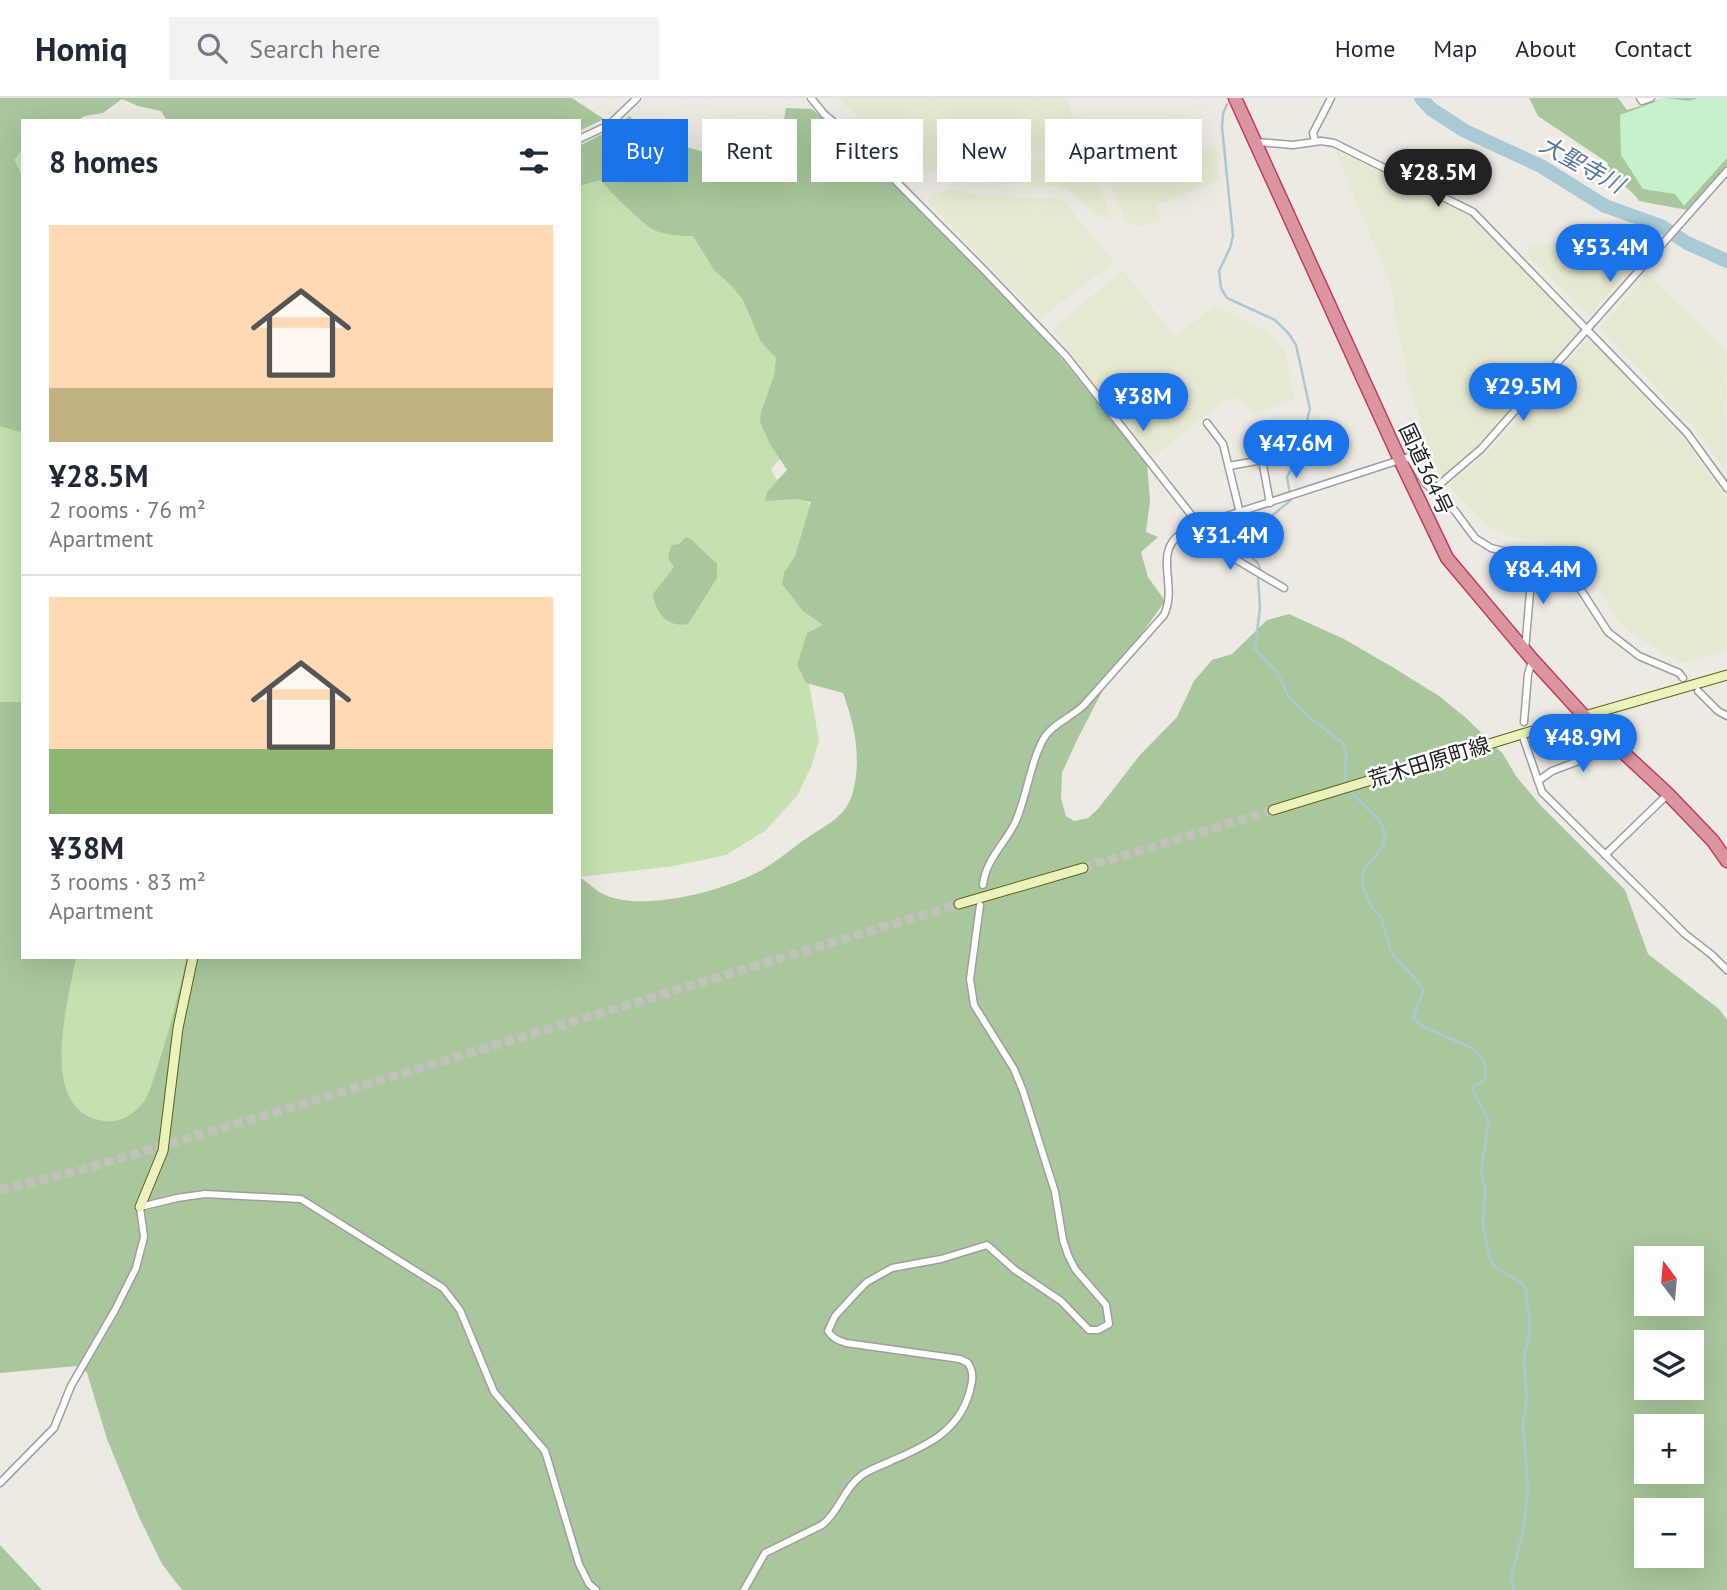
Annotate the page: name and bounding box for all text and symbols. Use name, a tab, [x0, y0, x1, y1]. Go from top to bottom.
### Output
search box	[169, 17, 659, 80]
text: Homiq	[35, 27, 127, 70]
icon: search	[193, 29, 231, 67]
text: Search here	[249, 32, 380, 65]
text: Home	[1335, 33, 1395, 64]
text: Map	[1433, 33, 1477, 64]
text: About	[1515, 33, 1576, 64]
text: Contact	[1614, 33, 1692, 64]
chip: Buy	[602, 119, 688, 182]
chip: Rent	[702, 119, 797, 182]
chip: Filters	[811, 119, 923, 182]
chip: New	[937, 119, 1031, 182]
chip: Apartment	[1045, 119, 1202, 182]
water label: 大聖寺川	[1535, 129, 1632, 200]
text: 8 homes	[49, 142, 158, 181]
icon: filters	[515, 142, 553, 180]
pin: ¥28.5M	[1381, 150, 1495, 209]
text: ¥28.5M	[1400, 157, 1476, 186]
pin: ¥53.4M	[1553, 225, 1667, 284]
text: ¥53.4M	[1572, 232, 1648, 261]
icon: home	[238, 270, 364, 396]
pin: ¥29.5M	[1466, 364, 1580, 423]
text: ¥29.5M	[1485, 371, 1561, 400]
pin: ¥38M	[1102, 374, 1184, 433]
text: ¥38M	[1114, 381, 1172, 410]
street label: 国道364号	[1393, 419, 1459, 519]
pin: ¥47.6M	[1239, 420, 1353, 480]
text: ¥47.6M	[1259, 428, 1333, 457]
text: ¥28.5M	[49, 456, 148, 495]
text: 2 rooms · 76 m²	[49, 495, 206, 524]
pin: ¥31.4M	[1173, 512, 1287, 572]
text: ¥31.4M	[1192, 520, 1268, 549]
text: Apartment	[49, 524, 153, 553]
pin: ¥84.4M	[1486, 546, 1600, 606]
text: ¥84.4M	[1505, 554, 1581, 583]
icon: home	[238, 642, 364, 768]
pin: ¥48.9M	[1526, 714, 1640, 774]
text: ¥48.9M	[1545, 722, 1621, 751]
street label: 荒木田原町線	[1365, 731, 1493, 793]
text: ¥38M	[49, 828, 124, 867]
text: 3 rooms · 83 m²	[49, 867, 206, 896]
text: Apartment	[49, 896, 153, 925]
north arrow	[1634, 1246, 1704, 1316]
map controls	[1634, 1246, 1704, 1568]
button: layers	[1634, 1330, 1704, 1400]
button: +	[1634, 1414, 1704, 1484]
button: −	[1634, 1498, 1704, 1568]

